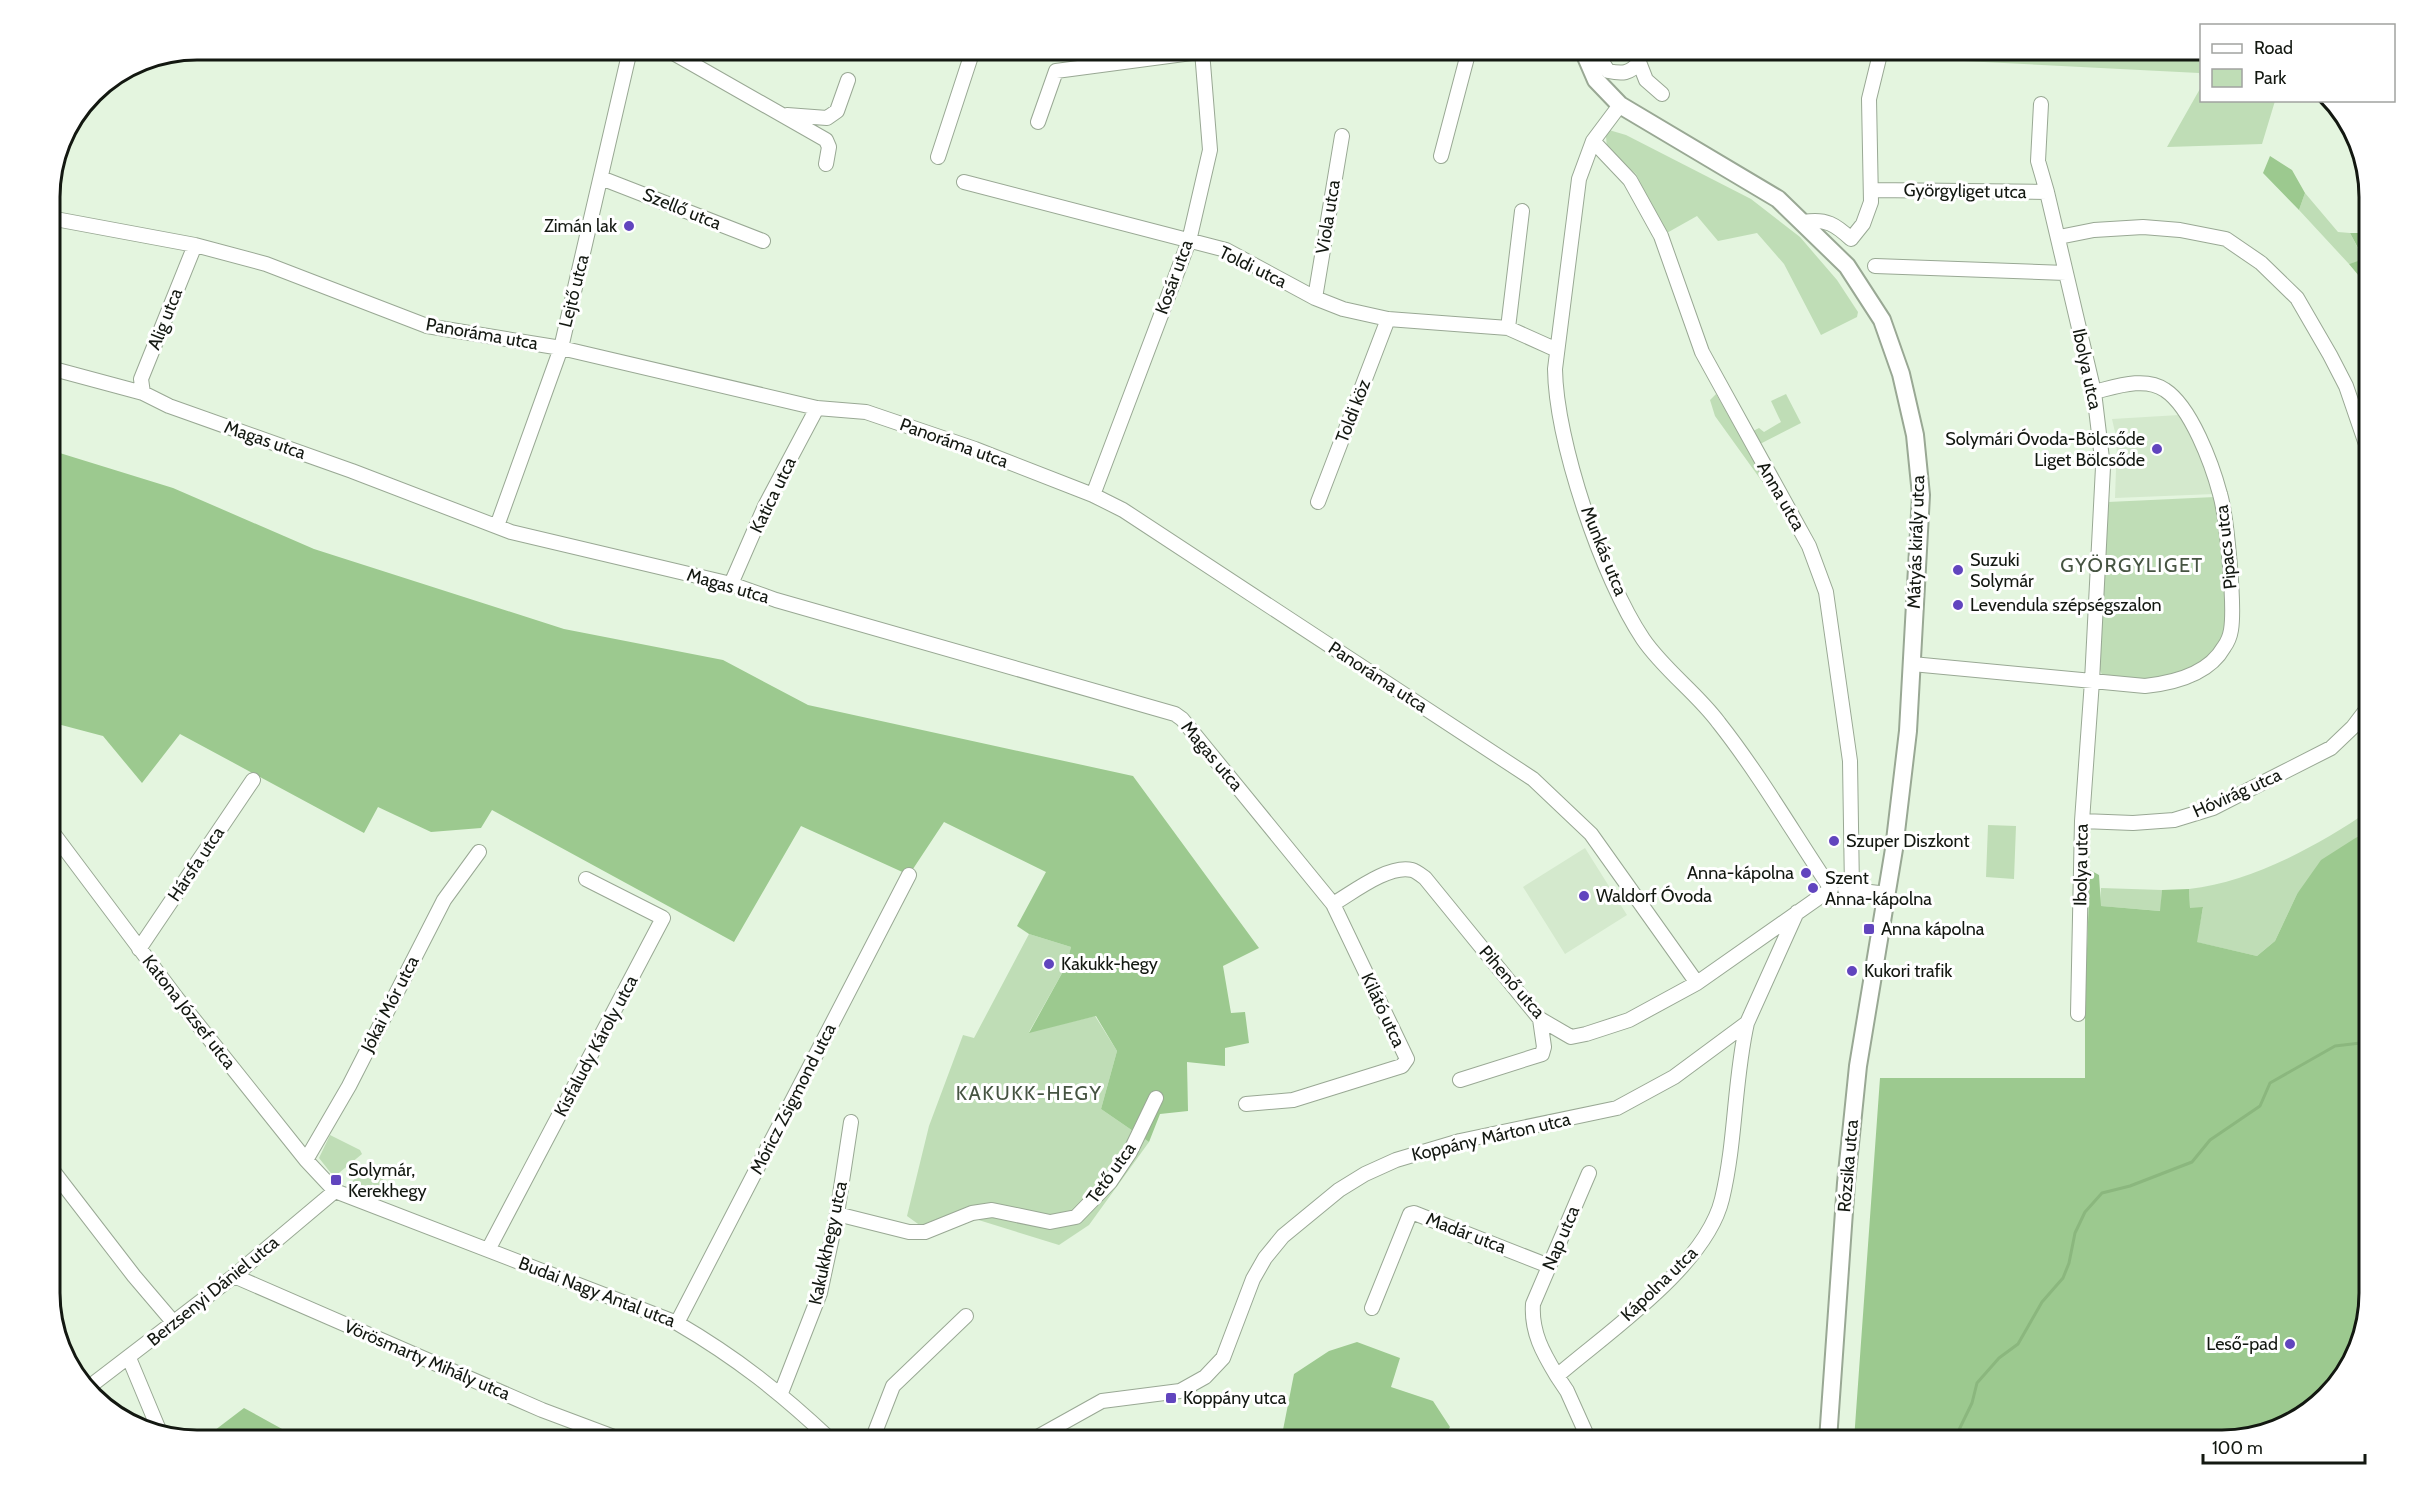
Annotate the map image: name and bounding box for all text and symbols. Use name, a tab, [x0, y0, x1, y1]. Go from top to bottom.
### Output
legend	[2200, 24, 2395, 102]
text: Road	[2254, 37, 2293, 59]
text: Park	[2254, 67, 2287, 89]
street label: Viola utca	[1311, 178, 1345, 256]
street label: Györgyliget utca	[1903, 179, 2027, 203]
street label: Szellő utca	[640, 183, 725, 235]
place label: Zimán lak	[544, 215, 618, 237]
marker: Zimán lak	[622, 219, 636, 233]
street label: Kosár utca	[1150, 236, 1198, 317]
street label: Toldi utca	[1216, 241, 1291, 293]
street label: Lejtő utca	[554, 252, 594, 330]
street label: Alig utca	[143, 285, 187, 353]
street label: Panoráma utca	[424, 313, 540, 355]
street label: Ibolya utca	[2068, 326, 2106, 412]
street label: Toldi köz	[1331, 376, 1375, 446]
street label: Panoráma utca	[897, 413, 1011, 473]
street label: Magas utca	[221, 416, 309, 464]
place label: Solymári Óvoda-Bölcsőde Liget Bölcsőde	[1945, 428, 2145, 471]
marker: Solymári Óvoda-Bölcsőde Liget Bölcsőde	[2150, 442, 2164, 456]
street label: Katica utca	[745, 453, 801, 537]
street label: Anna utca	[1752, 458, 1810, 535]
street label: Mátyás király utca	[1903, 474, 1929, 609]
street label: Munkás utca	[1576, 503, 1632, 599]
street label: Pipacs utca	[2211, 503, 2241, 590]
place label: Suzuki Solymár	[1970, 549, 2034, 592]
district label: GYÖRGYLIGET	[2060, 553, 2204, 577]
marker: Suzuki Solymár	[1951, 563, 1965, 577]
street label: Magas utca	[684, 564, 772, 608]
place label: Levendula szépségszalon	[1970, 594, 2162, 616]
marker: Levendula szépségszalon	[1951, 598, 1965, 612]
street label: Panoráma utca	[1324, 637, 1432, 717]
street label: Magas utca	[1176, 717, 1248, 796]
street label: Hóvirág utca	[2189, 764, 2285, 822]
street label: Hársfa utca	[163, 822, 229, 905]
street label: Ibolya utca	[2069, 823, 2093, 906]
place label: Szuper Diszkont	[1846, 830, 1969, 852]
marker: Szuper Diszkont	[1827, 834, 1841, 848]
place label: Anna-kápolna	[1687, 862, 1794, 884]
marker: Anna-kápolna	[1799, 866, 1813, 880]
place label: Szent Anna-kápolna	[1825, 867, 1932, 910]
marker: Szent Anna-kápolna	[1806, 881, 1820, 895]
place label: Waldorf Óvoda	[1596, 885, 1712, 907]
marker: Waldorf Óvoda	[1577, 889, 1591, 903]
place label: Anna kápolna	[1881, 918, 1985, 940]
marker: Anna kápolna	[1862, 922, 1876, 936]
street label: Pihenő utca	[1474, 941, 1550, 1023]
street label: Katona József utca	[138, 951, 241, 1074]
street label: Jókai Mór utca	[356, 952, 424, 1057]
place label: Kakukk-hegy	[1061, 953, 1158, 975]
marker: Kakukk-hegy	[1042, 957, 1056, 971]
place label: Kukori trafik	[1864, 960, 1953, 982]
marker: Kukori trafik	[1845, 964, 1859, 978]
street label: Kilátó utca	[1356, 969, 1410, 1051]
street label: Kisfaludy Károly utca	[549, 971, 643, 1120]
street label: Móricz Zsigmond utca	[745, 1020, 841, 1178]
district label: KAKUKK-HEGY	[956, 1081, 1102, 1105]
street label: Koppány Márton utca	[1410, 1108, 1573, 1166]
street label: Rózsika utca	[1833, 1118, 1863, 1213]
street label: Tető utca	[1082, 1138, 1141, 1208]
place label: Solymár, Kerekhegy	[348, 1159, 427, 1202]
marker: Solymár, Kerekhegy	[329, 1173, 343, 1187]
street label: Kakukkhegy utca	[804, 1179, 852, 1307]
street label: Nap utca	[1538, 1202, 1584, 1273]
street label: Madár utca	[1423, 1208, 1509, 1258]
street label: Berzsenyi Dániel utca	[143, 1231, 283, 1351]
street label: Kápolna utca	[1616, 1242, 1702, 1326]
street label: Budai Nagy Antal utca	[516, 1252, 679, 1332]
street label: Vörösmarty Mihály utca	[341, 1315, 514, 1405]
place label: Leső-pad	[2206, 1333, 2278, 1355]
marker: Leső-pad	[2283, 1337, 2297, 1351]
place label: Koppány utca	[1183, 1387, 1287, 1409]
marker: Koppány utca	[1164, 1391, 1178, 1405]
scale bar	[2203, 1427, 2365, 1465]
text: 100 m	[2212, 1437, 2263, 1459]

